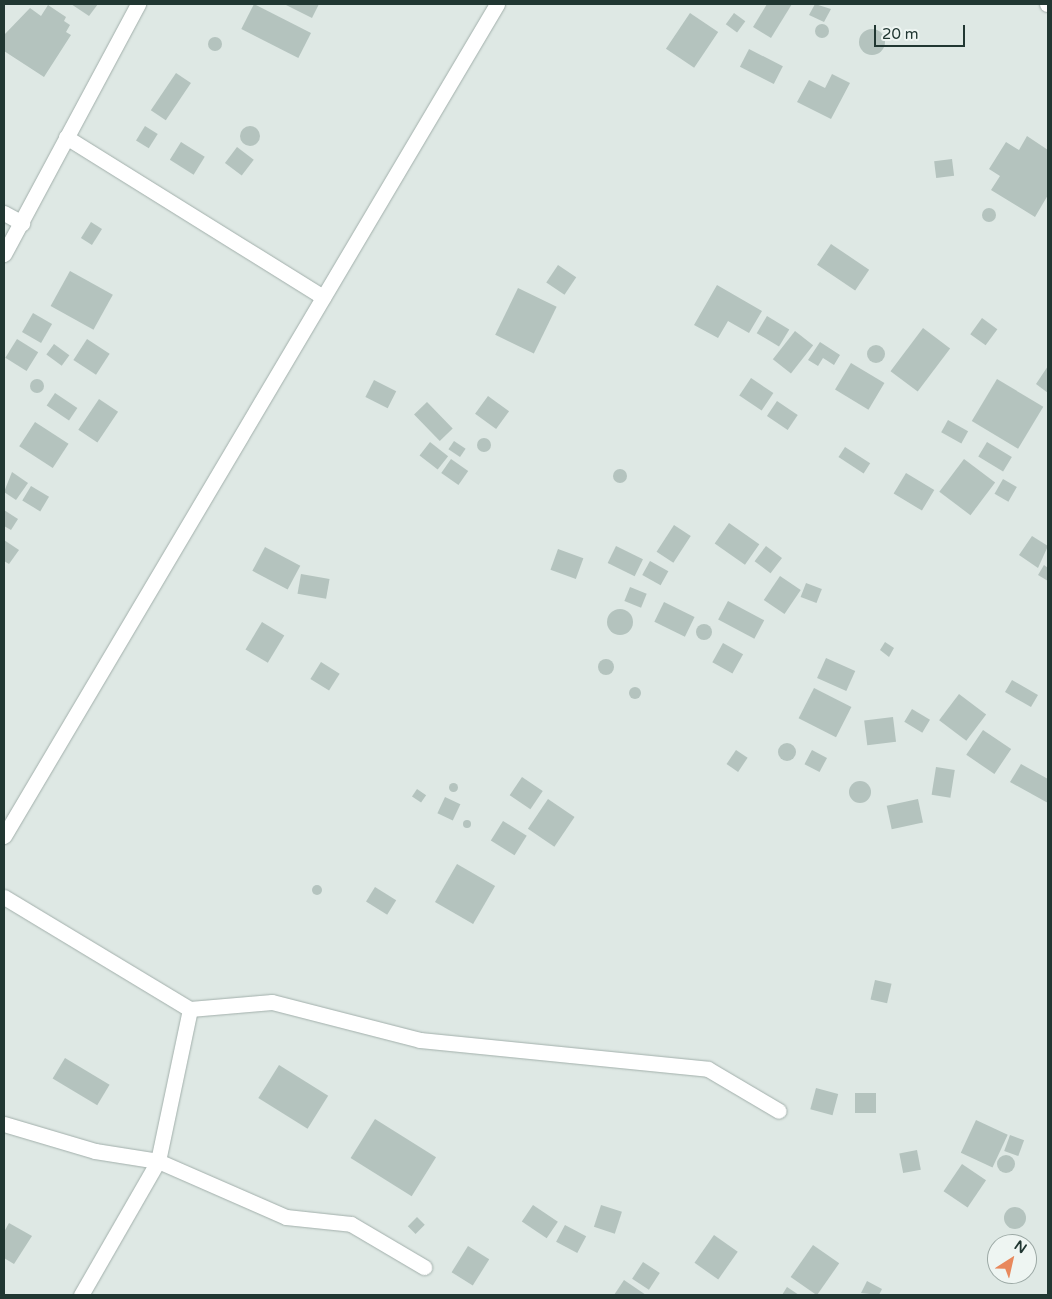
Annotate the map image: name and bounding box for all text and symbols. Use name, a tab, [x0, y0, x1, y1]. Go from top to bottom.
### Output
scale bar	[877, 15, 968, 47]
text: 20 m	[882, 25, 919, 43]
north arrow	[987, 1234, 1037, 1284]
text: N	[1011, 1237, 1030, 1257]

